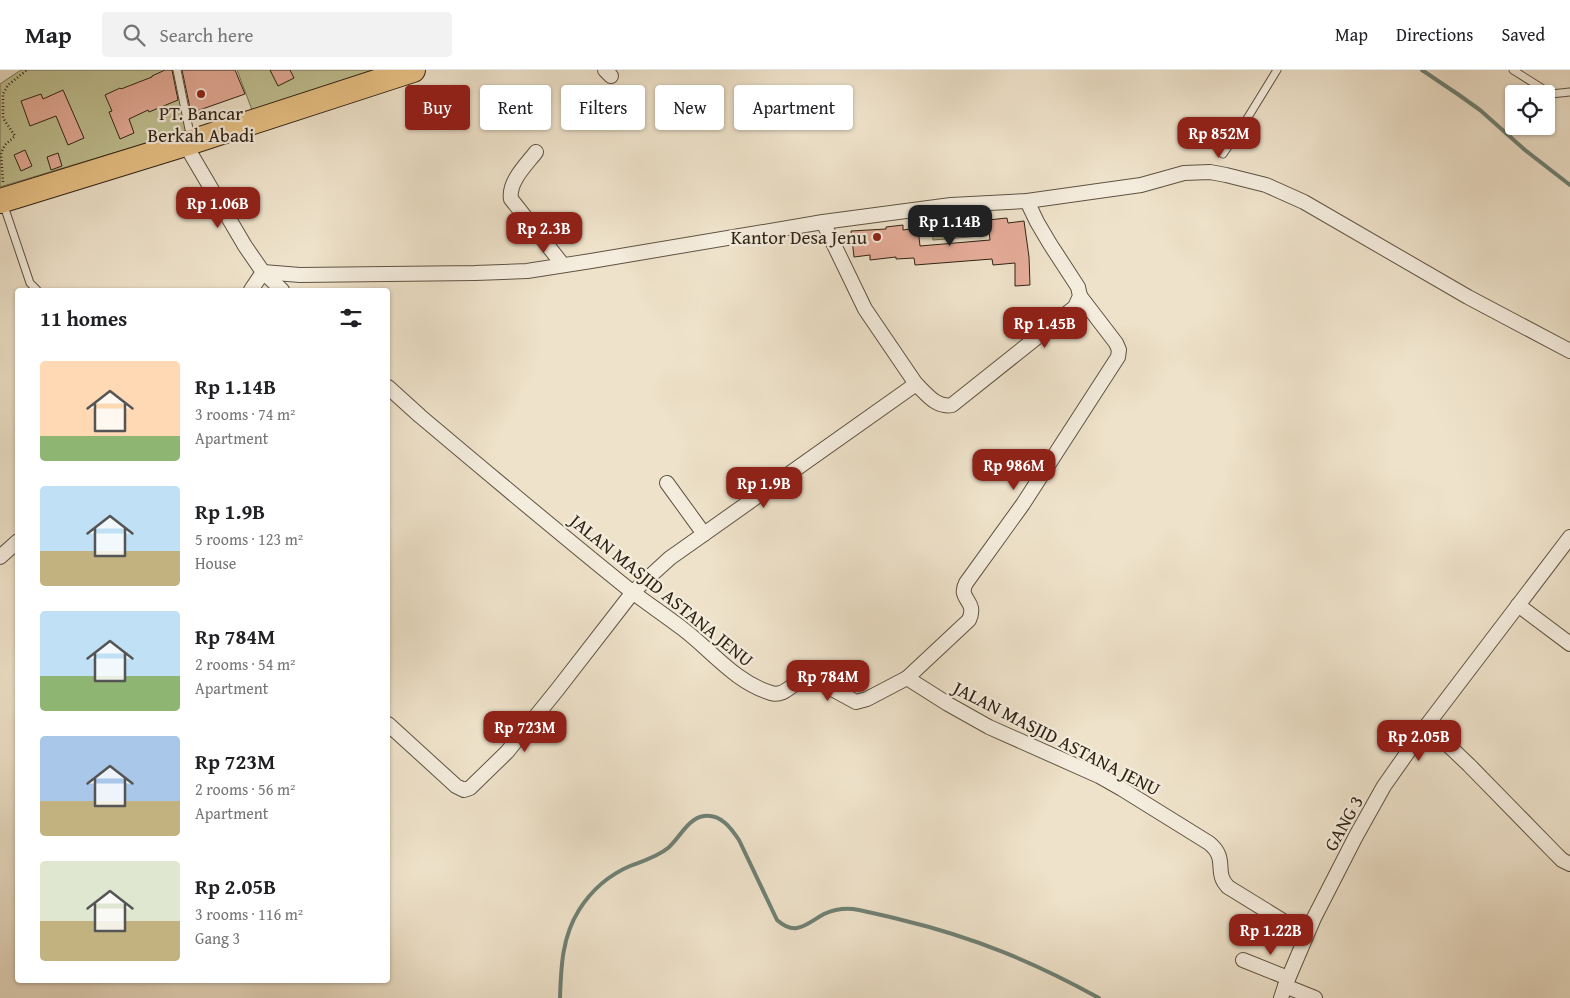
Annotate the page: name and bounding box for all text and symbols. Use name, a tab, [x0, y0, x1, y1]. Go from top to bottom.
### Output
search box	[102, 12, 452, 57]
text: Map	[25, 17, 72, 52]
icon: search	[120, 21, 148, 49]
text: Search here	[160, 21, 253, 49]
text: Map	[1335, 21, 1368, 48]
text: Directions	[1396, 21, 1473, 48]
text: Saved	[1501, 21, 1545, 48]
chip: Buy	[405, 85, 470, 130]
chip: Rent	[480, 85, 551, 130]
chip: Filters	[561, 85, 645, 130]
chip: New	[655, 85, 724, 130]
chip: Apartment	[734, 85, 853, 130]
map controls	[1505, 85, 1555, 135]
button: locate	[1505, 85, 1555, 135]
marker: PT. Bancar Berkah Abadi	[195, 88, 207, 100]
place label: PT. Bancar Berkah Abadi	[148, 99, 254, 149]
pin: Rp 852M	[1173, 116, 1265, 159]
text: Rp 852M	[1188, 121, 1250, 145]
pin: Rp 1.06B	[166, 186, 270, 229]
text: Rp 1.06B	[187, 191, 249, 215]
pin: Rp 1.14B	[898, 204, 1002, 247]
text: Rp 1.14B	[919, 209, 981, 233]
pin: Rp 2.3B	[498, 212, 590, 254]
text: Rp 2.3B	[517, 216, 571, 240]
place label: Kantor Desa Jenu	[731, 223, 868, 251]
marker: Kantor Desa Jenu	[871, 231, 883, 243]
text: 11 homes	[40, 303, 127, 334]
icon: filters	[337, 304, 365, 332]
pin: Rp 1.45B	[993, 306, 1097, 349]
text: Rp 1.45B	[1014, 311, 1076, 335]
text: Rp 1.14B	[195, 371, 276, 402]
icon: home	[80, 381, 140, 441]
text: 3 rooms · 74 m²	[195, 402, 295, 426]
text: Apartment	[195, 426, 268, 450]
pin: Rp 986M	[968, 448, 1060, 491]
text: Rp 986M	[983, 453, 1045, 477]
pin: Rp 1.9B	[718, 466, 810, 509]
text: Rp 1.9B	[737, 471, 791, 495]
text: Rp 1.9B	[195, 496, 265, 527]
icon: home	[80, 506, 140, 566]
street label: JALAN MASJID ASTANA JENU	[563, 506, 760, 673]
text: 5 rooms · 123 m²	[195, 527, 303, 551]
text: House	[195, 551, 236, 575]
text: Rp 784M	[195, 621, 275, 652]
icon: home	[80, 631, 140, 691]
text: 2 rooms · 54 m²	[195, 652, 295, 676]
pin: Rp 784M	[782, 660, 874, 702]
text: Rp 784M	[797, 664, 859, 688]
street label: JALAN MASJID ASTANA JENU	[947, 673, 1166, 803]
text: Apartment	[195, 676, 268, 700]
pin: Rp 723M	[479, 710, 571, 753]
text: Rp 723M	[494, 715, 556, 739]
pin: Rp 2.05B	[1367, 720, 1471, 762]
text: Rp 2.05B	[1388, 724, 1450, 748]
text: Rp 723M	[195, 746, 275, 777]
icon: home	[80, 756, 140, 816]
text: 2 rooms · 56 m²	[195, 777, 295, 801]
street label: GANG 3	[1316, 790, 1370, 856]
text: Apartment	[195, 801, 268, 825]
text: Rp 2.05B	[195, 871, 276, 902]
icon: home	[80, 881, 140, 941]
text: 3 rooms · 116 m²	[195, 902, 303, 926]
pin: Rp 1.22B	[1219, 914, 1323, 956]
text: Rp 1.22B	[1240, 918, 1302, 942]
text: Gang 3	[195, 926, 240, 950]

